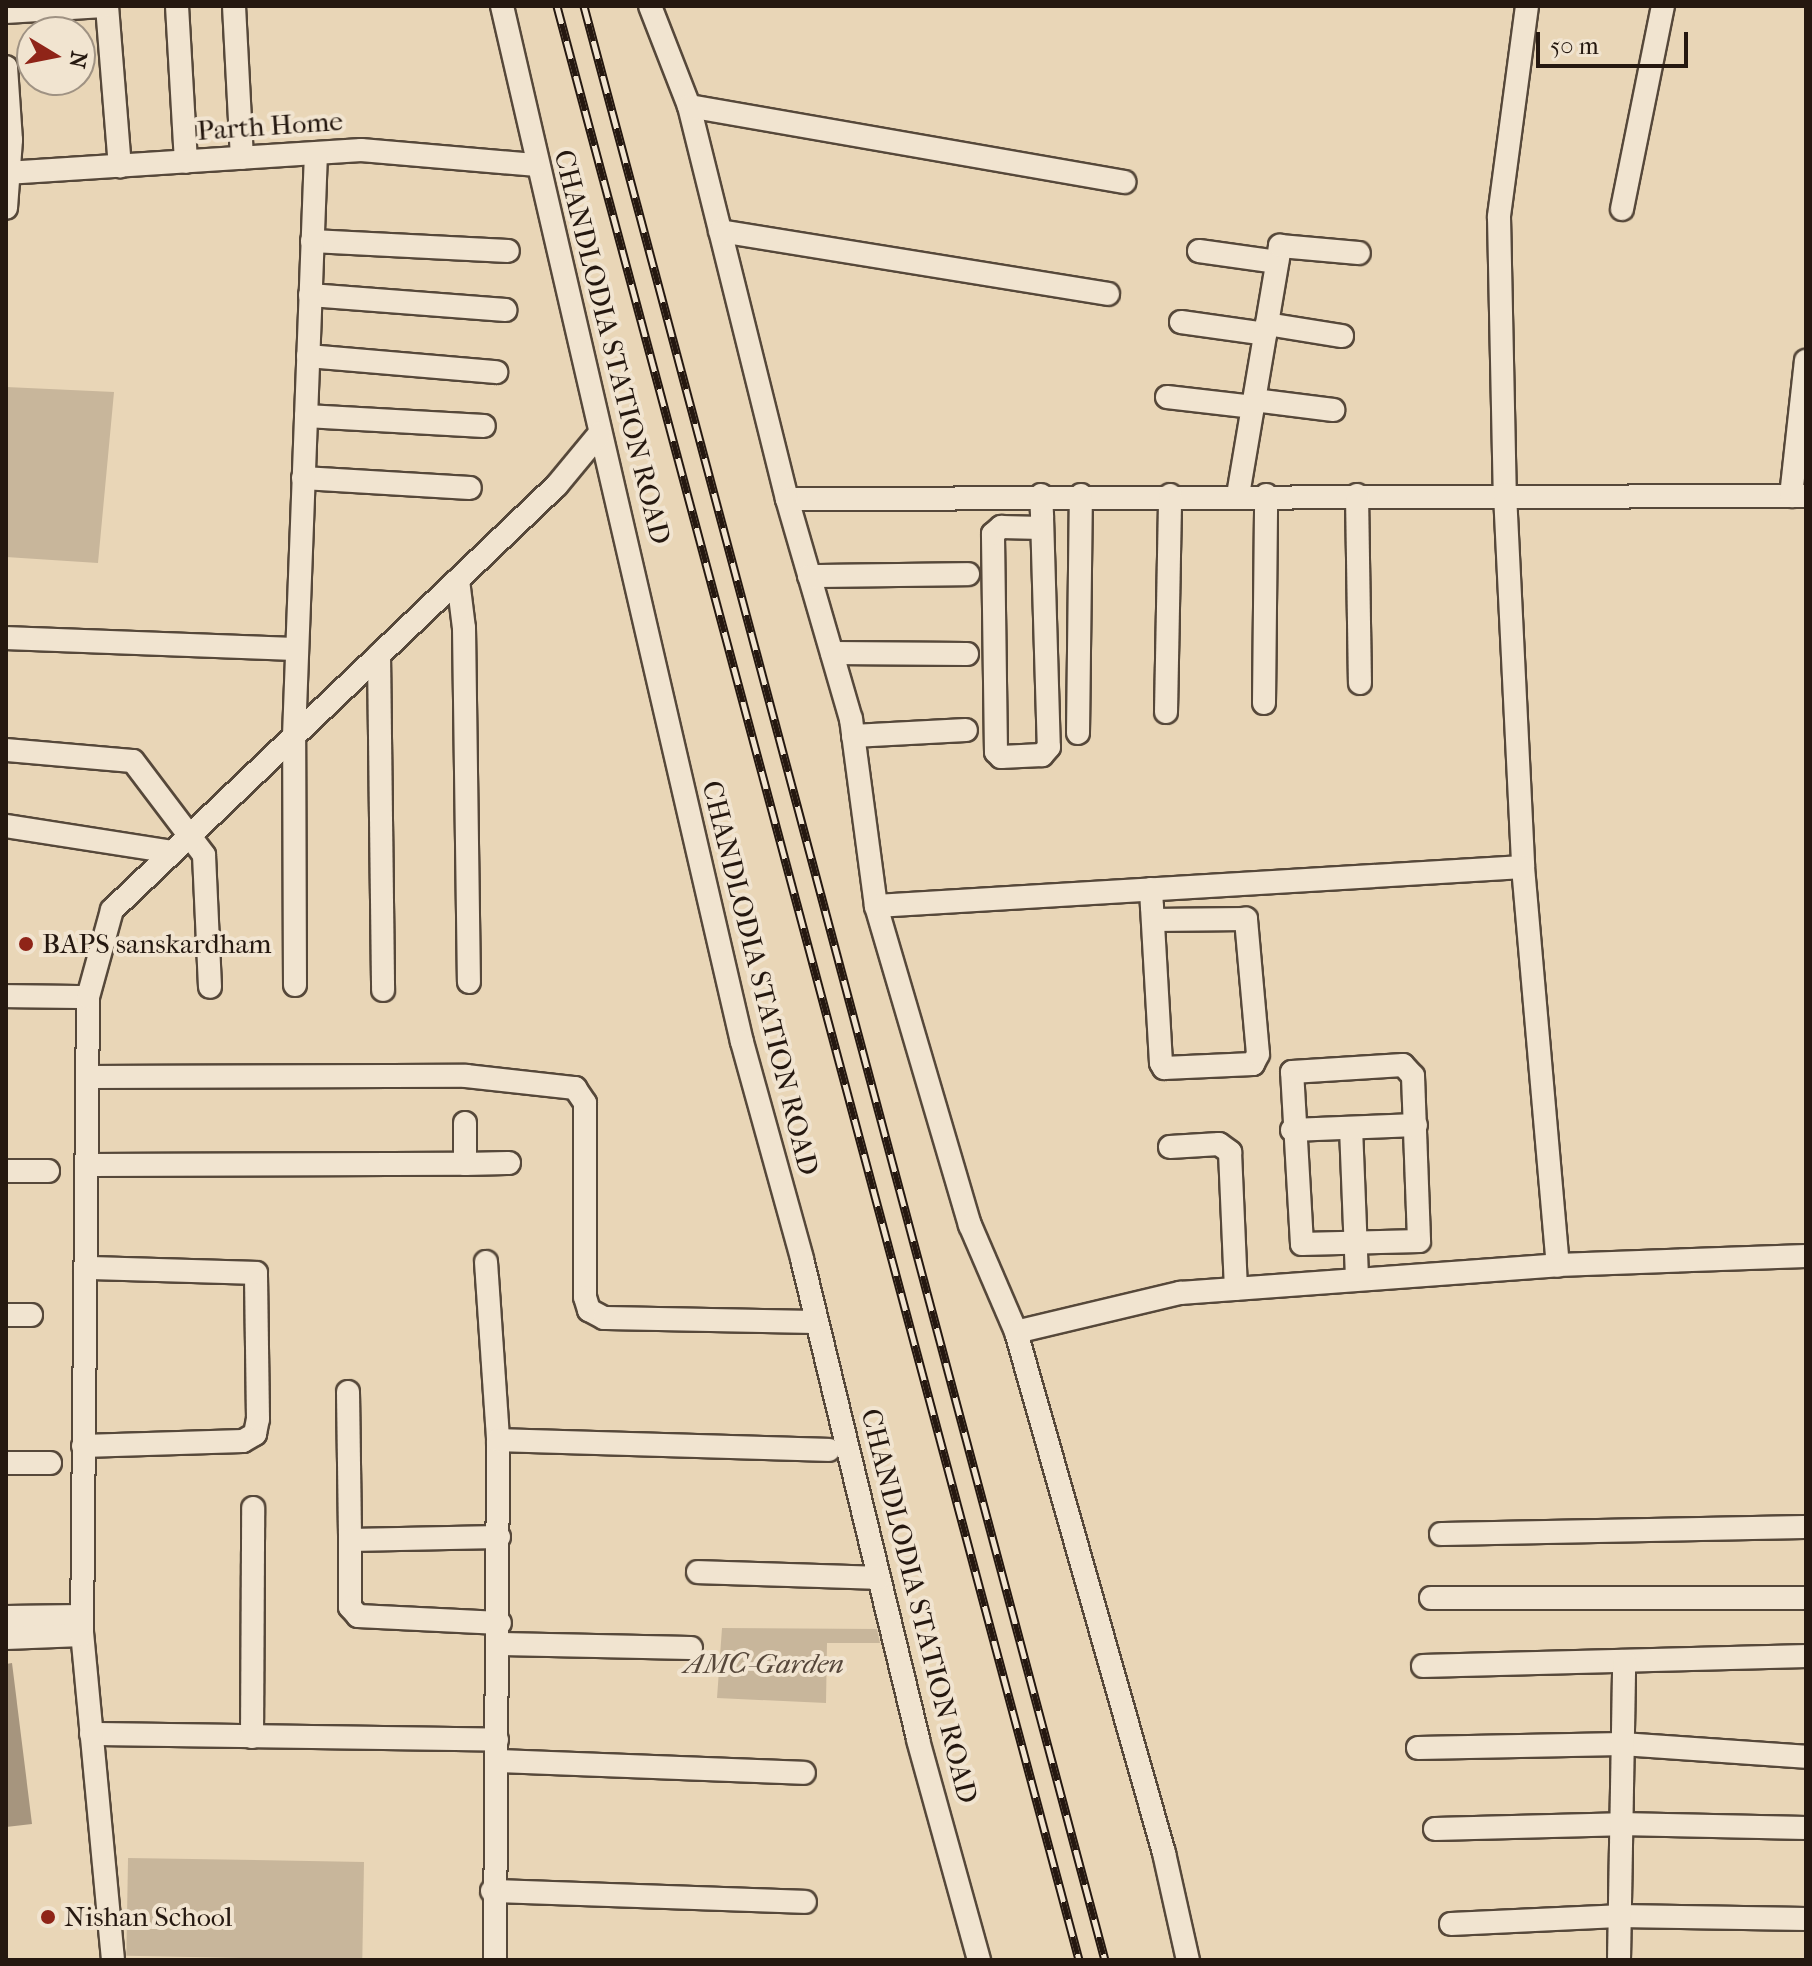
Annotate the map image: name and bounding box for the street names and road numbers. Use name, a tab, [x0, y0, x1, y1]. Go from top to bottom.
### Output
street label: Parth Home	[196, 104, 344, 148]
street label: CHANDLODIA STATION ROAD	[547, 146, 677, 548]
street label: CHANDLODIA STATION ROAD	[695, 777, 825, 1179]
street label: CHANDLODIA STATION ROAD	[854, 1405, 984, 1807]

